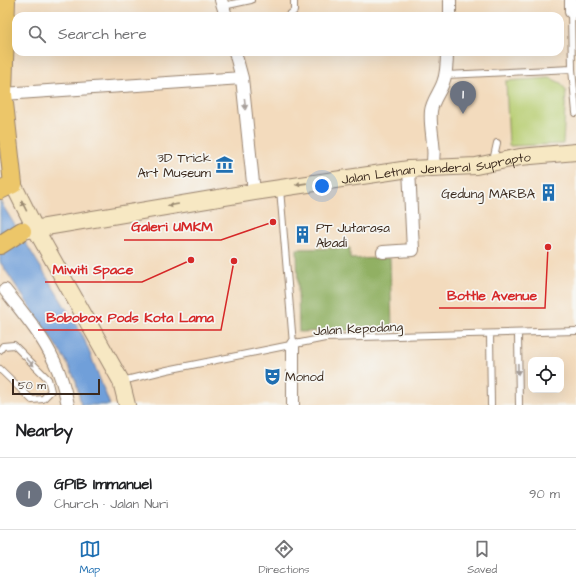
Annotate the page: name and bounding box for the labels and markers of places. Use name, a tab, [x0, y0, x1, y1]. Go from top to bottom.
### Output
pin: 1	[450, 81, 476, 114]
place label: 3D Trick Art Museum	[137, 149, 212, 182]
museum icon: 3D Trick Art Museum	[214, 154, 234, 174]
building icon: Gedung MARBA	[538, 183, 558, 203]
place label: Gedung MARBA	[441, 185, 536, 204]
callout: Galeri UMKM	[124, 214, 221, 240]
place label: PT Jutarasa Abadi	[316, 219, 390, 252]
building icon: PT Jutarasa Abadi	[293, 224, 313, 244]
callout: Miwiti Space	[45, 256, 142, 282]
callout: Bottle Avenue	[439, 282, 545, 308]
callout: Bobobox Pods Kota Lama	[38, 304, 221, 330]
theatre icon: Monod	[262, 366, 282, 386]
place label: Monod	[285, 368, 324, 386]

